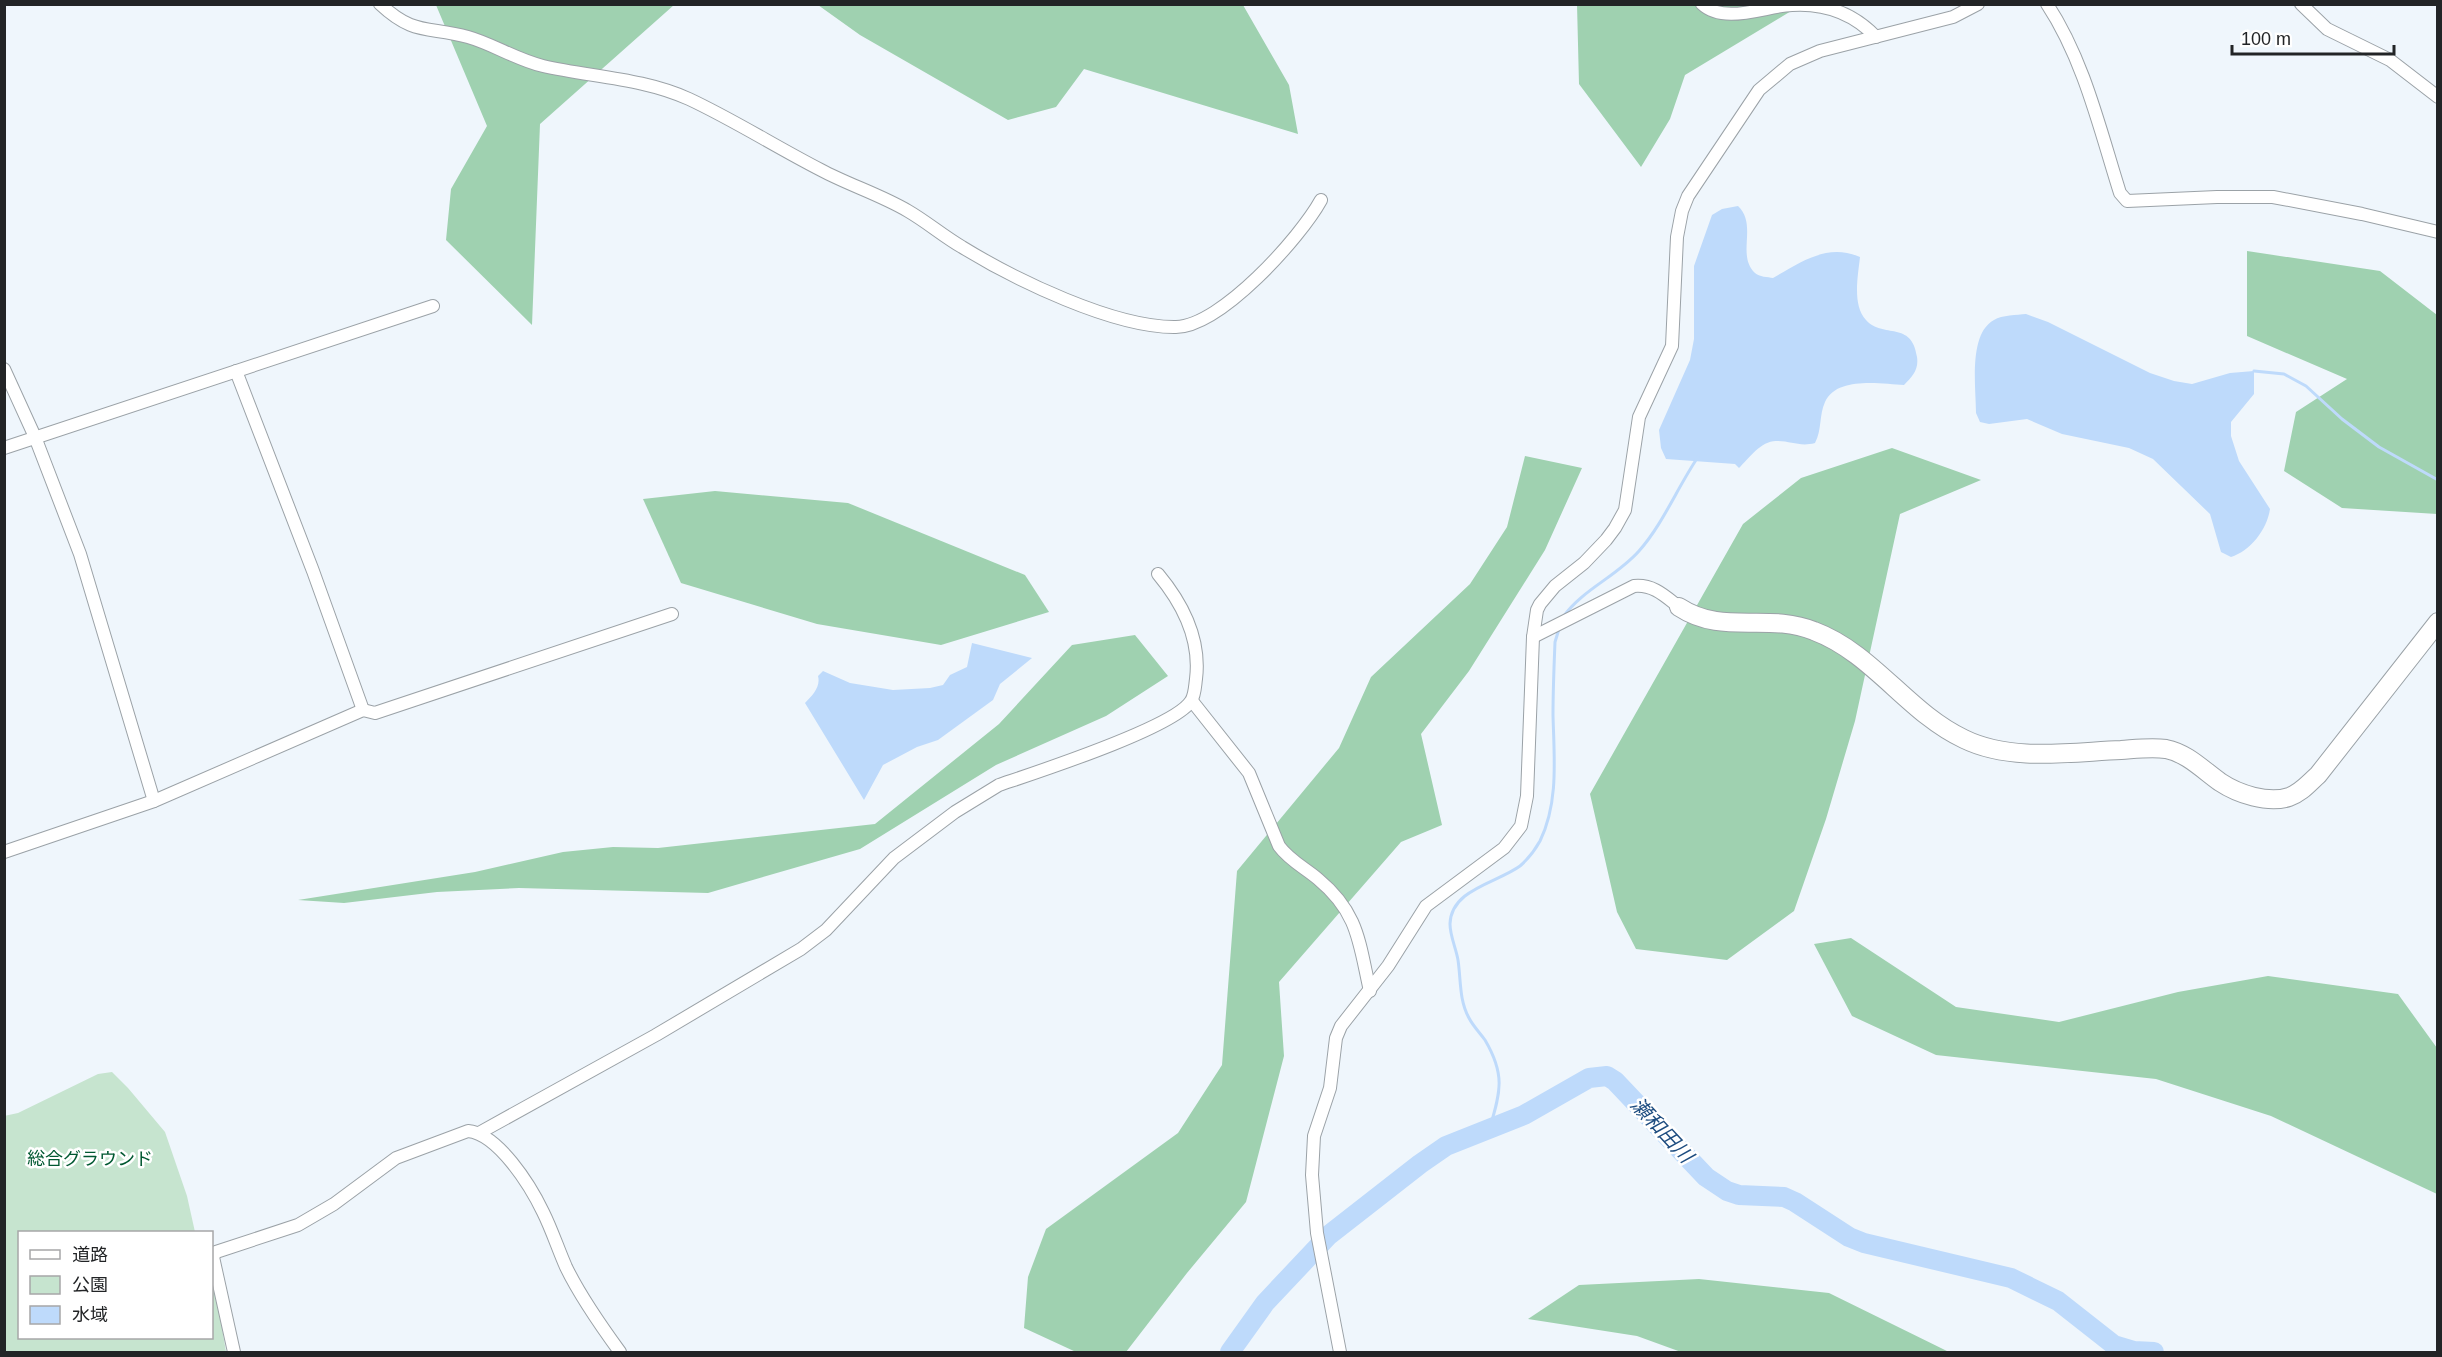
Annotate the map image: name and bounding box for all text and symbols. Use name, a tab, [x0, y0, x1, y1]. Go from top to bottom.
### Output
scale bar	[2232, 18, 2394, 56]
text: 100 m	[2241, 29, 2291, 49]
water label: 瀬和田川	[1627, 1093, 1699, 1168]
park label: 総合グラウンド	[27, 1149, 153, 1169]
legend	[18, 1231, 213, 1339]
text: 道路	[72, 1245, 108, 1265]
text: 公園	[72, 1275, 108, 1295]
text: 水域	[72, 1305, 108, 1325]

